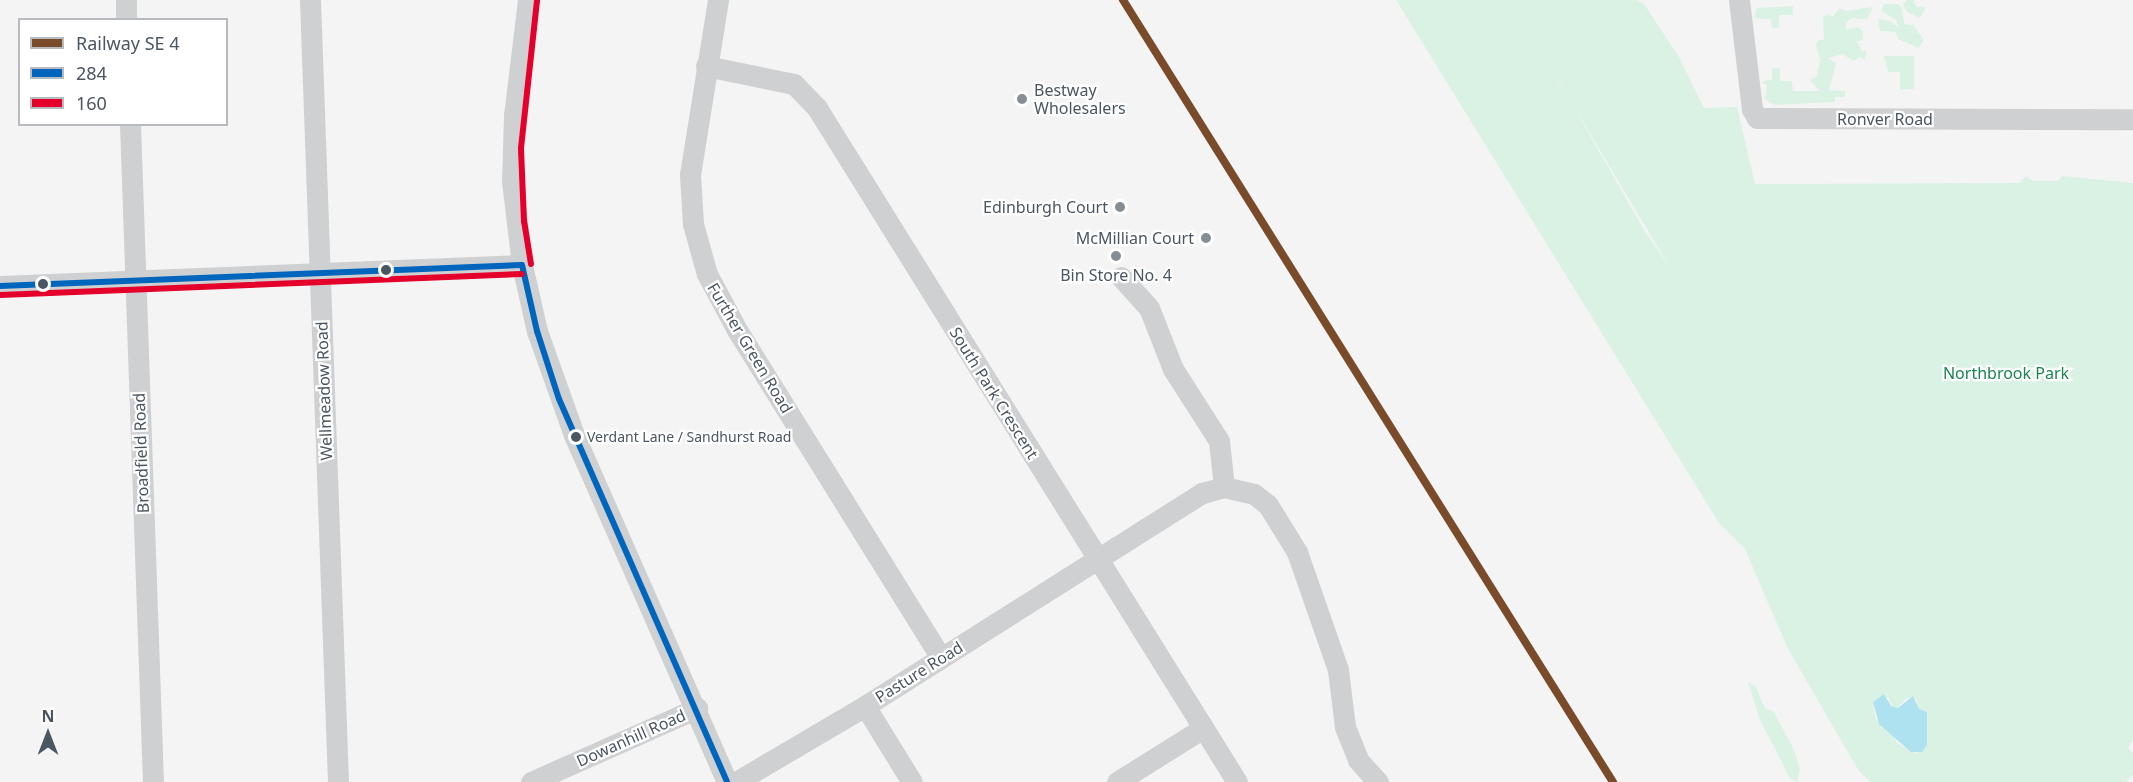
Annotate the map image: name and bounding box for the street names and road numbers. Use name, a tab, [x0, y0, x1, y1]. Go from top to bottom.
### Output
street label: Ronver Road	[1837, 109, 1933, 129]
street label: Further Green Road	[703, 279, 797, 417]
street label: Wellmeadow Road	[312, 321, 336, 461]
street label: South Park Crescent	[946, 324, 1042, 462]
street label: Broadfield Road	[129, 392, 153, 514]
street label: Pasture Road	[872, 637, 966, 707]
street label: Dowanhill Road	[573, 705, 689, 771]

